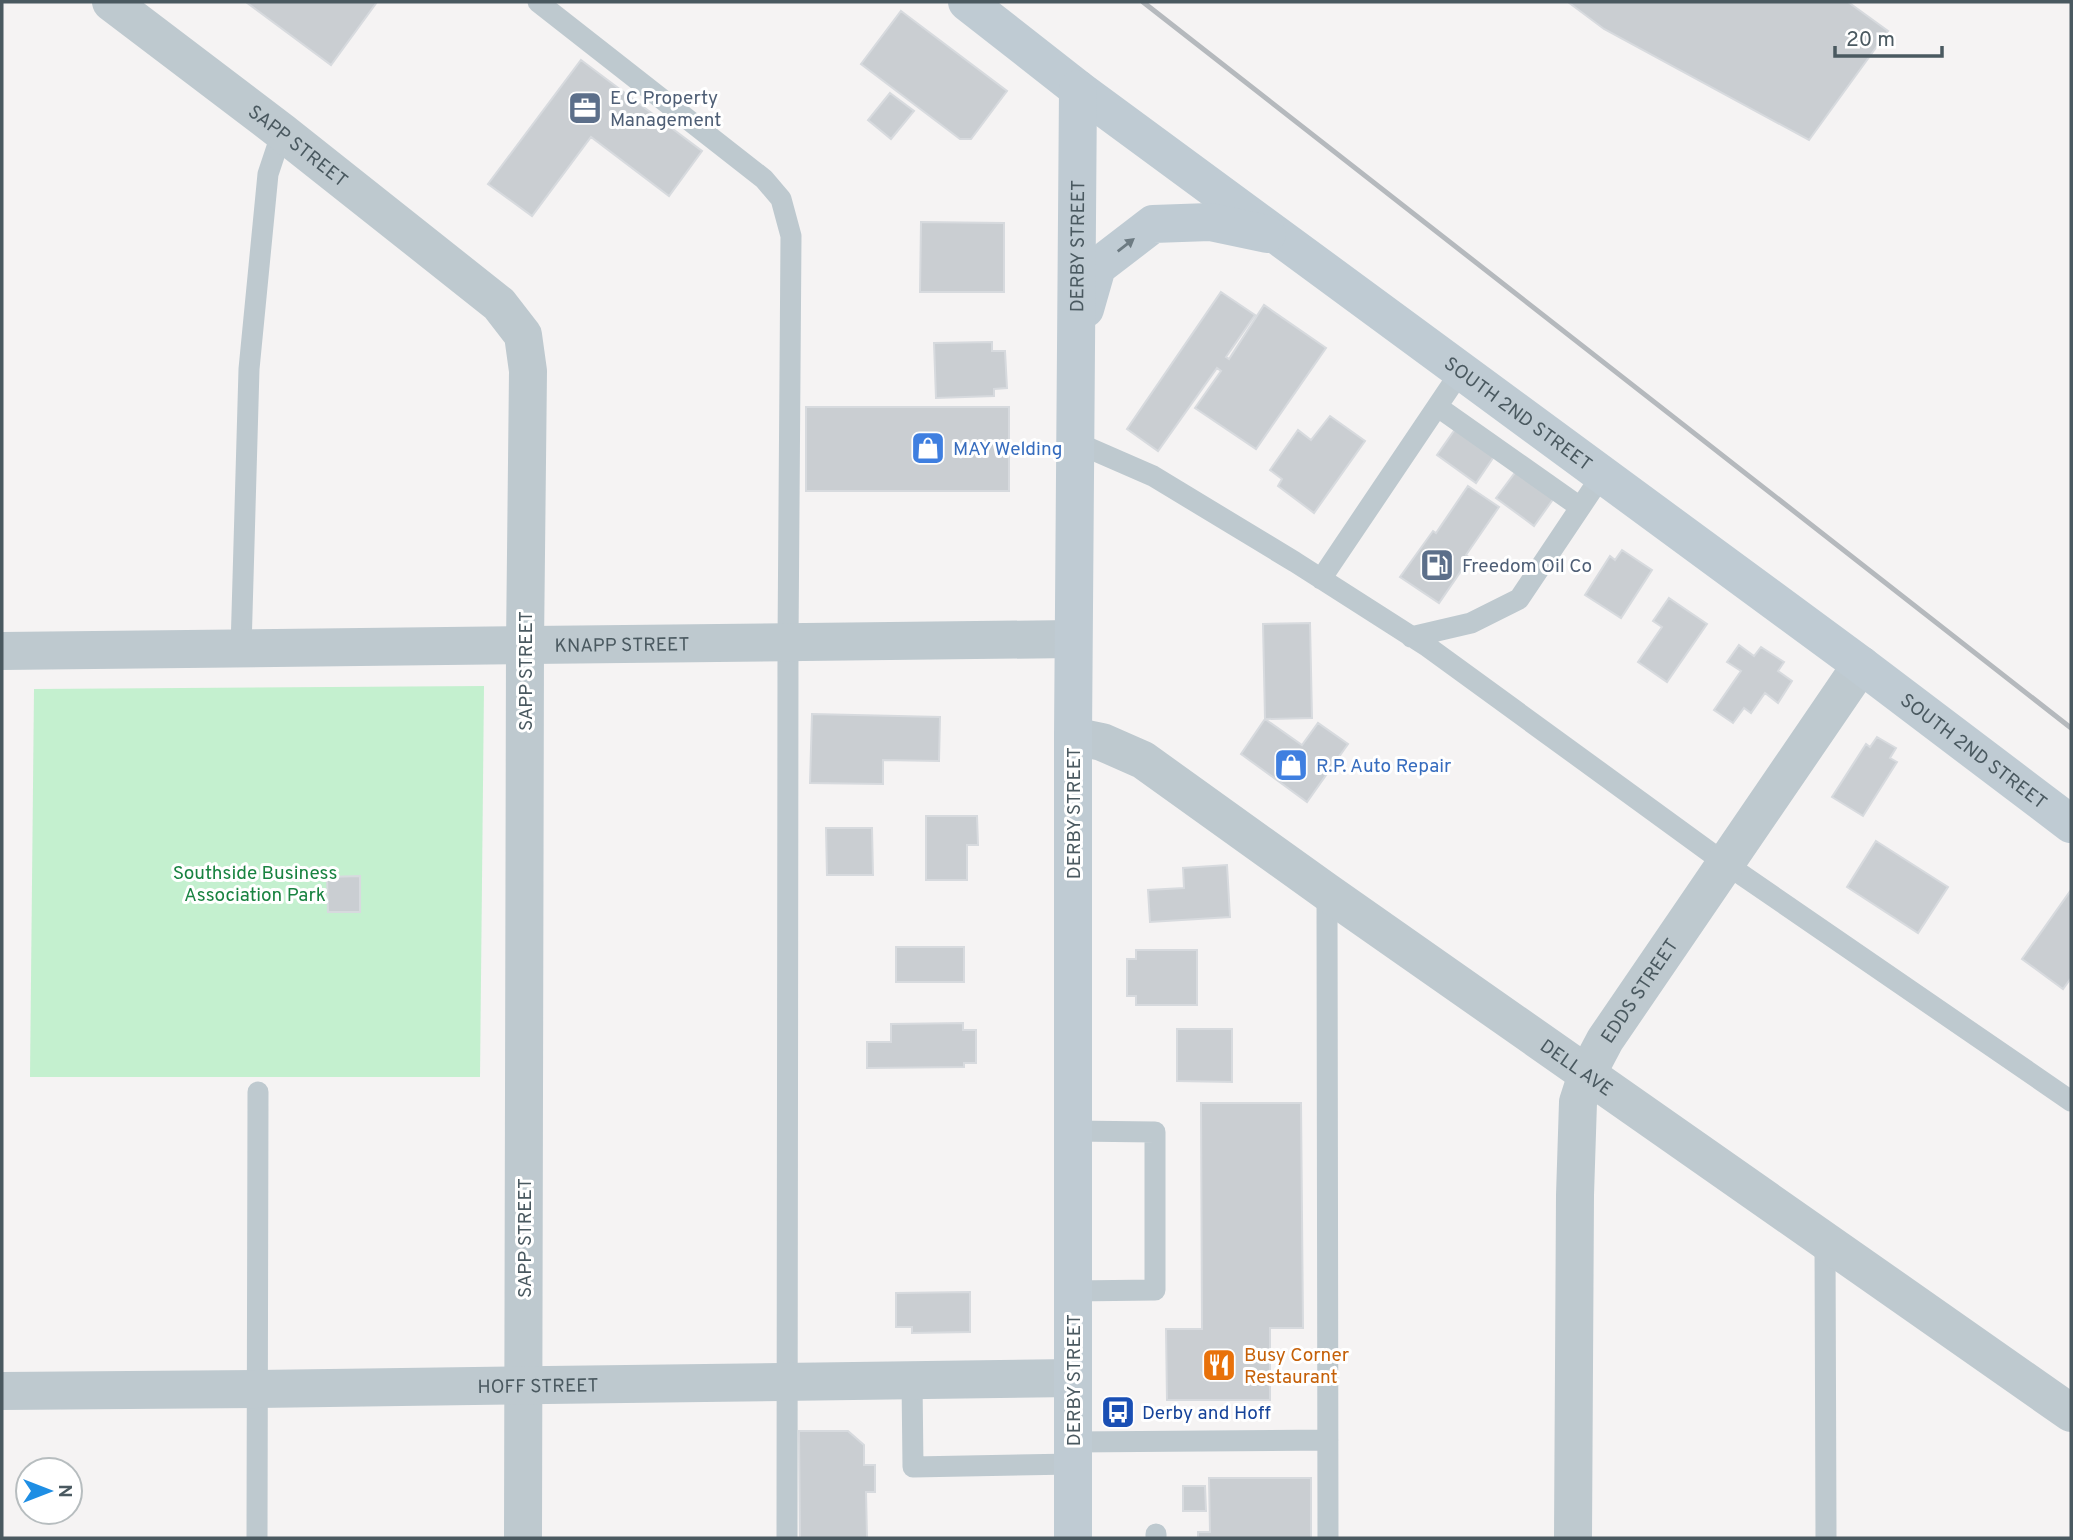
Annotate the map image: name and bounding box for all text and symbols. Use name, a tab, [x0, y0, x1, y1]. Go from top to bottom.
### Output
scale bar	[1835, 14, 1942, 58]
text: 20 m	[1846, 27, 1895, 54]
place label: E C Property Management	[610, 87, 721, 133]
office icon: E C Property Management	[566, 89, 604, 127]
street label: SAPP STREET	[243, 101, 352, 193]
street label: DERBY STREET	[1066, 180, 1091, 312]
one-way arrow	[1116, 237, 1134, 252]
street label: SOUTH 2ND STREET	[1439, 352, 1596, 477]
shop icon: MAY Welding	[909, 429, 947, 467]
place label: MAY Welding	[953, 438, 1063, 462]
fuel station icon: Freedom Oil Co	[1418, 546, 1456, 584]
place label: Freedom Oil Co	[1462, 555, 1592, 579]
street label: SAPP STREET	[515, 611, 539, 731]
street label: KNAPP STREET	[554, 633, 690, 659]
street label: SOUTH 2ND STREET	[1895, 689, 2051, 816]
shop icon: R.P. Auto Repair	[1272, 746, 1310, 784]
street label: DERBY STREET	[1063, 747, 1087, 879]
place label: R.P. Auto Repair	[1316, 755, 1452, 779]
park label: Southside Business Association Park	[173, 862, 337, 908]
street label: EDDS STREET	[1596, 935, 1685, 1048]
street label: DELL AVE	[1535, 1035, 1617, 1102]
street label: SAPP STREET	[514, 1178, 538, 1298]
street label: DERBY STREET	[1063, 1314, 1087, 1446]
place label: Busy Corner Restaurant	[1244, 1344, 1350, 1390]
restaurant icon: Busy Corner Restaurant	[1200, 1346, 1238, 1384]
street label: HOFF STREET	[477, 1374, 599, 1400]
bus stop icon: Derby and Hoff	[1099, 1393, 1137, 1431]
place label: Derby and Hoff	[1142, 1402, 1271, 1426]
north arrow	[14, 1456, 84, 1526]
text: N	[52, 1484, 76, 1498]

